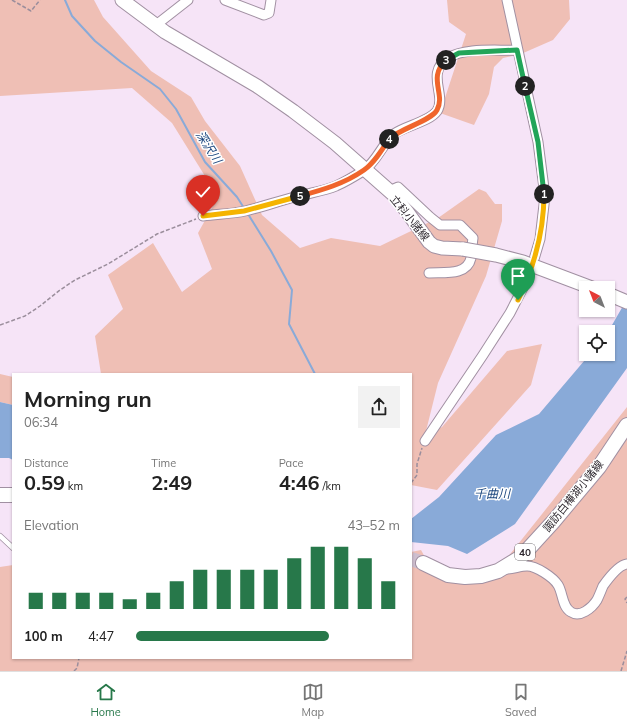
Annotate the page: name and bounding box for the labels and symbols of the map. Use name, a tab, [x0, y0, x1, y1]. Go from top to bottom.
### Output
pin: 3	[436, 50, 456, 70]
pin: 2	[515, 76, 535, 96]
water label: 深沢川	[193, 128, 226, 168]
pin: 4	[379, 129, 399, 149]
pin	[186, 175, 220, 216]
pin: 1	[534, 184, 554, 204]
pin: 5	[290, 186, 310, 206]
street label: 立科小諸線	[387, 192, 433, 244]
pin	[501, 259, 535, 300]
north arrow	[579, 281, 615, 317]
street label: 諏訪白樺湖小諸線	[540, 457, 606, 535]
water label: 千曲川	[474, 486, 512, 501]
road number: 40	[515, 544, 535, 560]

